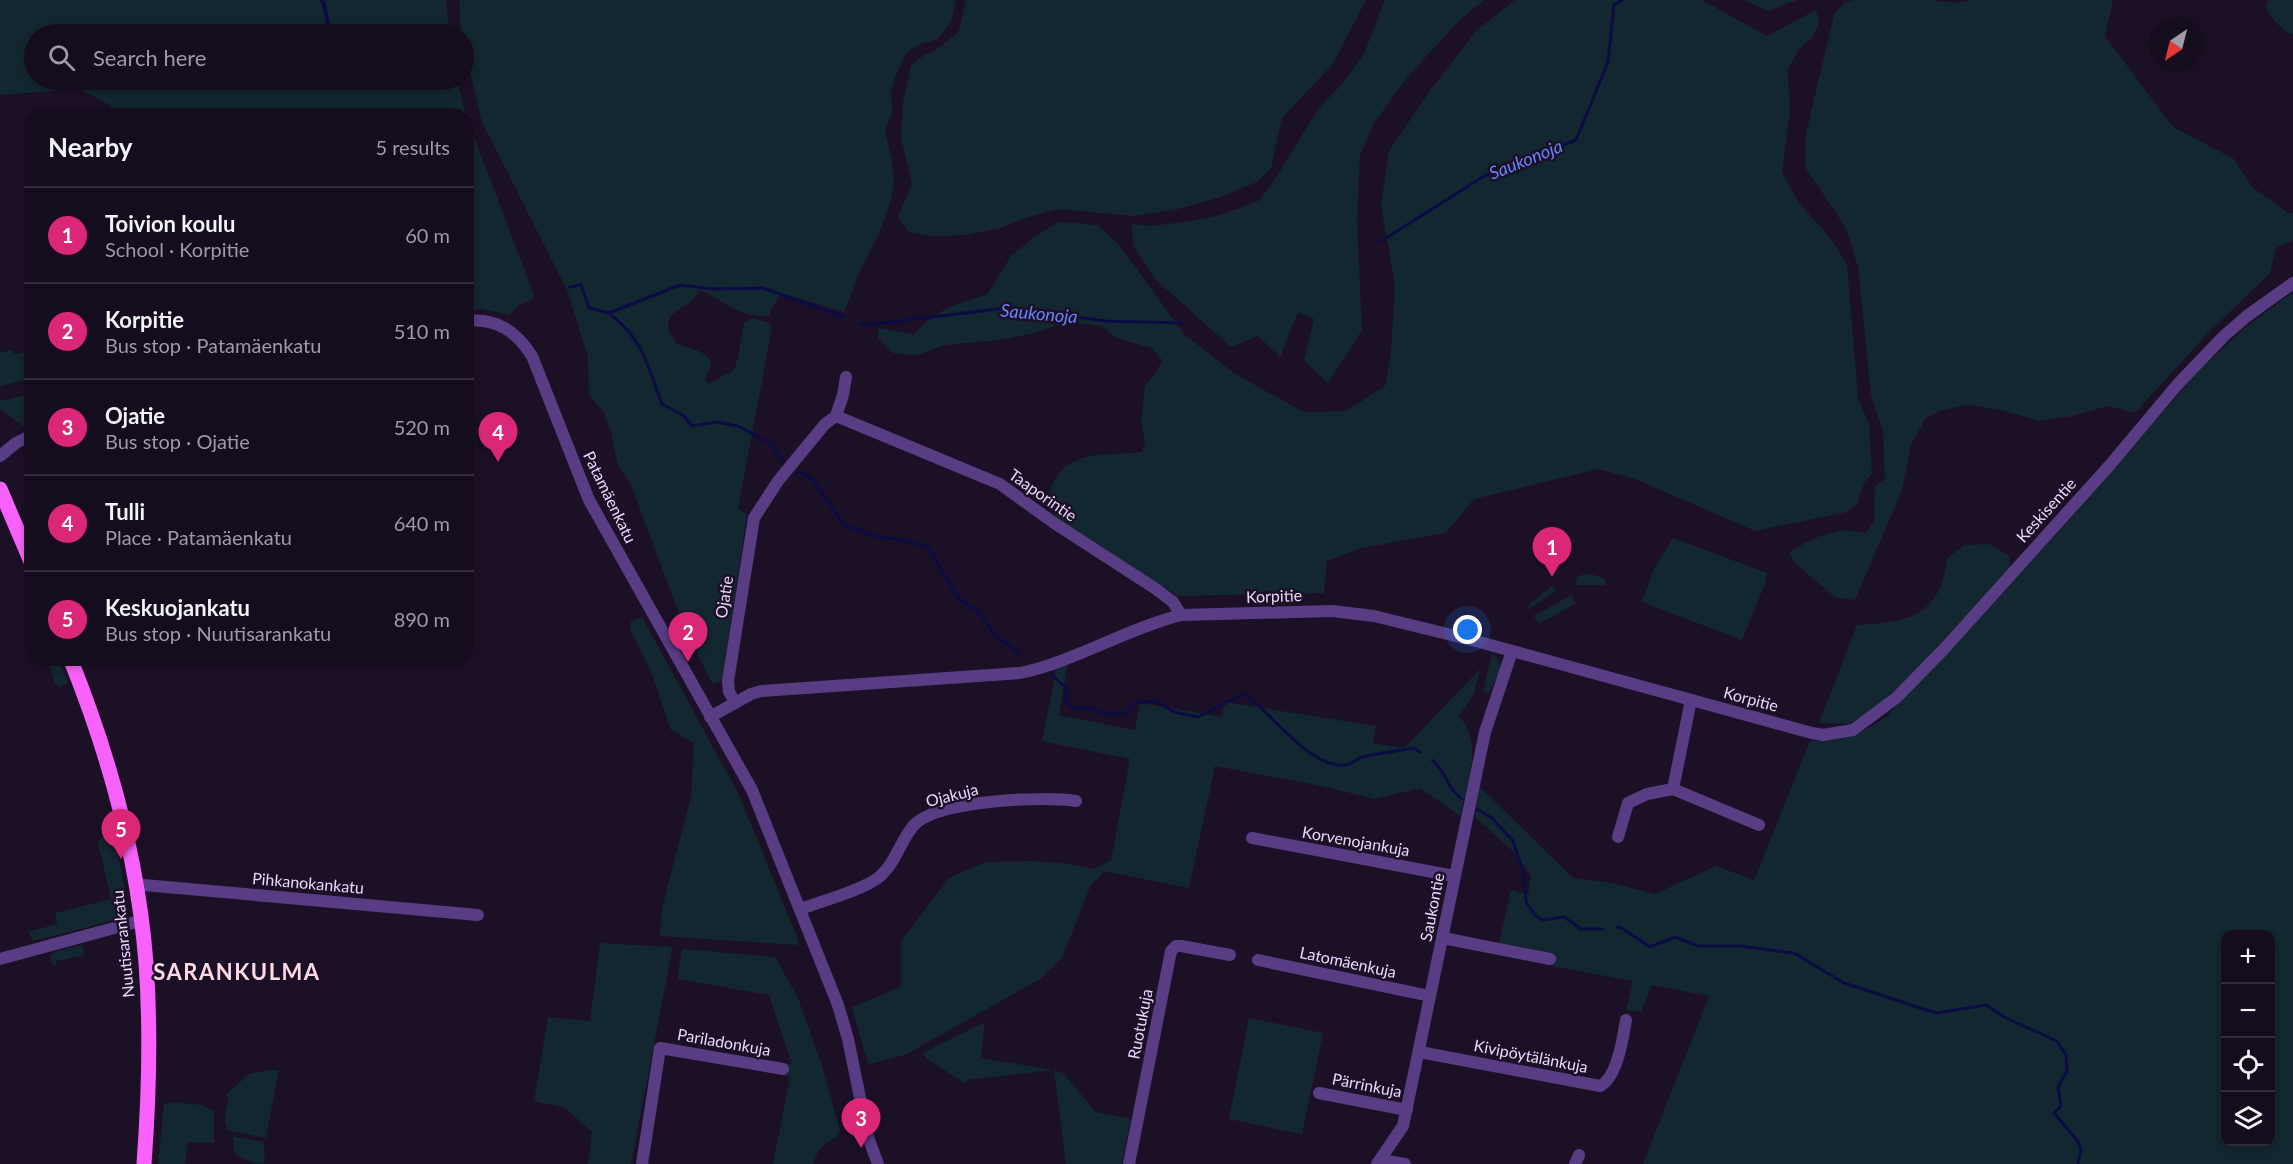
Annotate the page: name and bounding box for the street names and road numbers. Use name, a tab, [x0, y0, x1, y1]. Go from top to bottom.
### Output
street label: Patamäenkatu	[580, 448, 641, 546]
street label: Taaporintie	[1006, 464, 1081, 525]
street label: Keskisentie	[2012, 474, 2079, 546]
street label: Ojatie	[711, 574, 736, 619]
street label: Korpitie	[1246, 585, 1302, 606]
street label: Korpitie	[1722, 682, 1781, 715]
street label: Ojakuja	[924, 779, 980, 810]
street label: Korvenojankuja	[1301, 822, 1411, 859]
street label: Pihkanokankatu	[251, 868, 365, 897]
street label: Saukontie	[1416, 871, 1447, 943]
street label: Nuutisarankatu	[107, 889, 138, 999]
street label: Latomäenkuja	[1298, 942, 1398, 981]
street label: Ruotukuja	[1123, 987, 1156, 1061]
street label: Pariladonkuja	[676, 1024, 772, 1059]
street label: Kivipöytälänkuja	[1472, 1035, 1590, 1076]
street label: Pärrinkuja	[1331, 1068, 1404, 1101]

